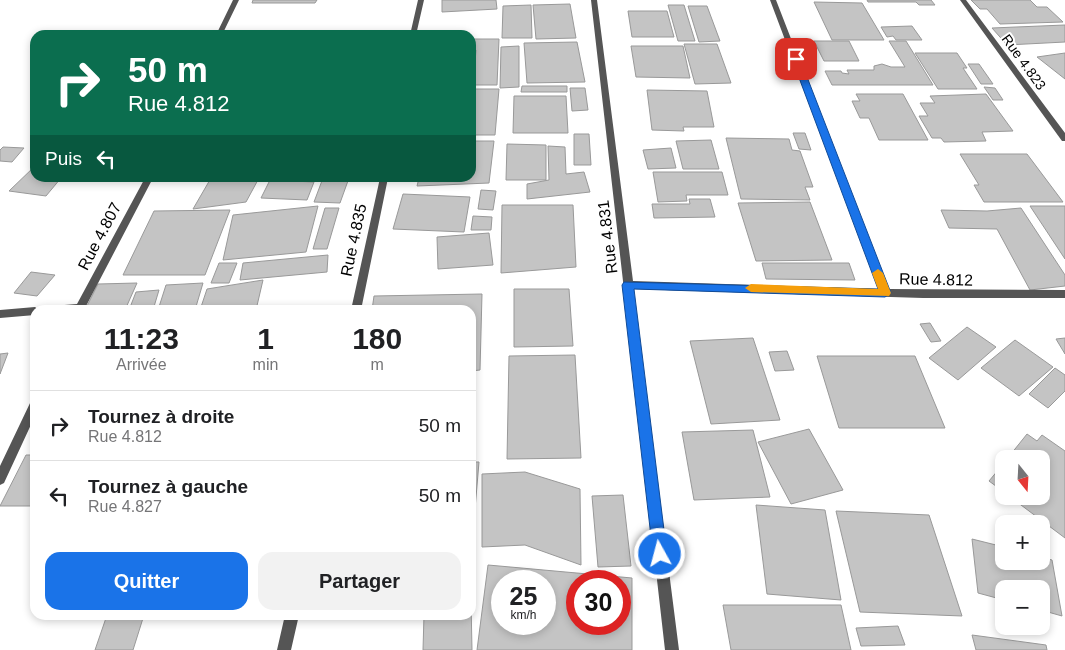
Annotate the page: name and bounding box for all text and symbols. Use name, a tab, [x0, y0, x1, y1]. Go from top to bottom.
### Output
street label: Rue 4.823	[999, 31, 1050, 93]
pin	[775, 38, 817, 80]
icon: arrive	[782, 45, 810, 73]
icon: right	[45, 50, 110, 115]
text: 50 m	[128, 50, 208, 89]
text: Rue 4.812	[128, 91, 230, 116]
icon: left	[92, 145, 120, 173]
text: Puis	[45, 148, 82, 169]
street label: Rue 4.831	[595, 199, 620, 275]
street label: Rue 4.807	[75, 200, 124, 273]
street label: Rue 4.835	[337, 202, 369, 278]
street label: Rue 4.812	[899, 270, 973, 289]
text: 11:23	[104, 322, 179, 355]
text: 1	[257, 322, 274, 355]
text: 180	[352, 322, 402, 355]
text: Arrivée	[116, 356, 167, 373]
text: min	[253, 356, 278, 373]
text: m	[371, 356, 384, 373]
text: Tournez à droite	[88, 406, 234, 427]
icon: right	[45, 412, 73, 440]
text: 50 m	[419, 415, 461, 436]
text: Rue 4.812	[88, 428, 162, 445]
north arrow	[995, 450, 1050, 505]
map controls	[995, 450, 1050, 635]
text: Tournez à gauche	[88, 476, 248, 497]
icon: left	[45, 482, 73, 510]
text: 50 m	[419, 485, 461, 506]
text: Rue 4.827	[88, 498, 162, 515]
button: +	[995, 515, 1050, 570]
position arrow	[633, 527, 685, 579]
button: Quitter	[45, 552, 248, 610]
button: Partager	[258, 552, 461, 610]
speed limit sign: 30	[566, 570, 631, 635]
button: −	[995, 580, 1050, 635]
text: 25	[510, 582, 537, 610]
text: km/h	[510, 608, 537, 622]

